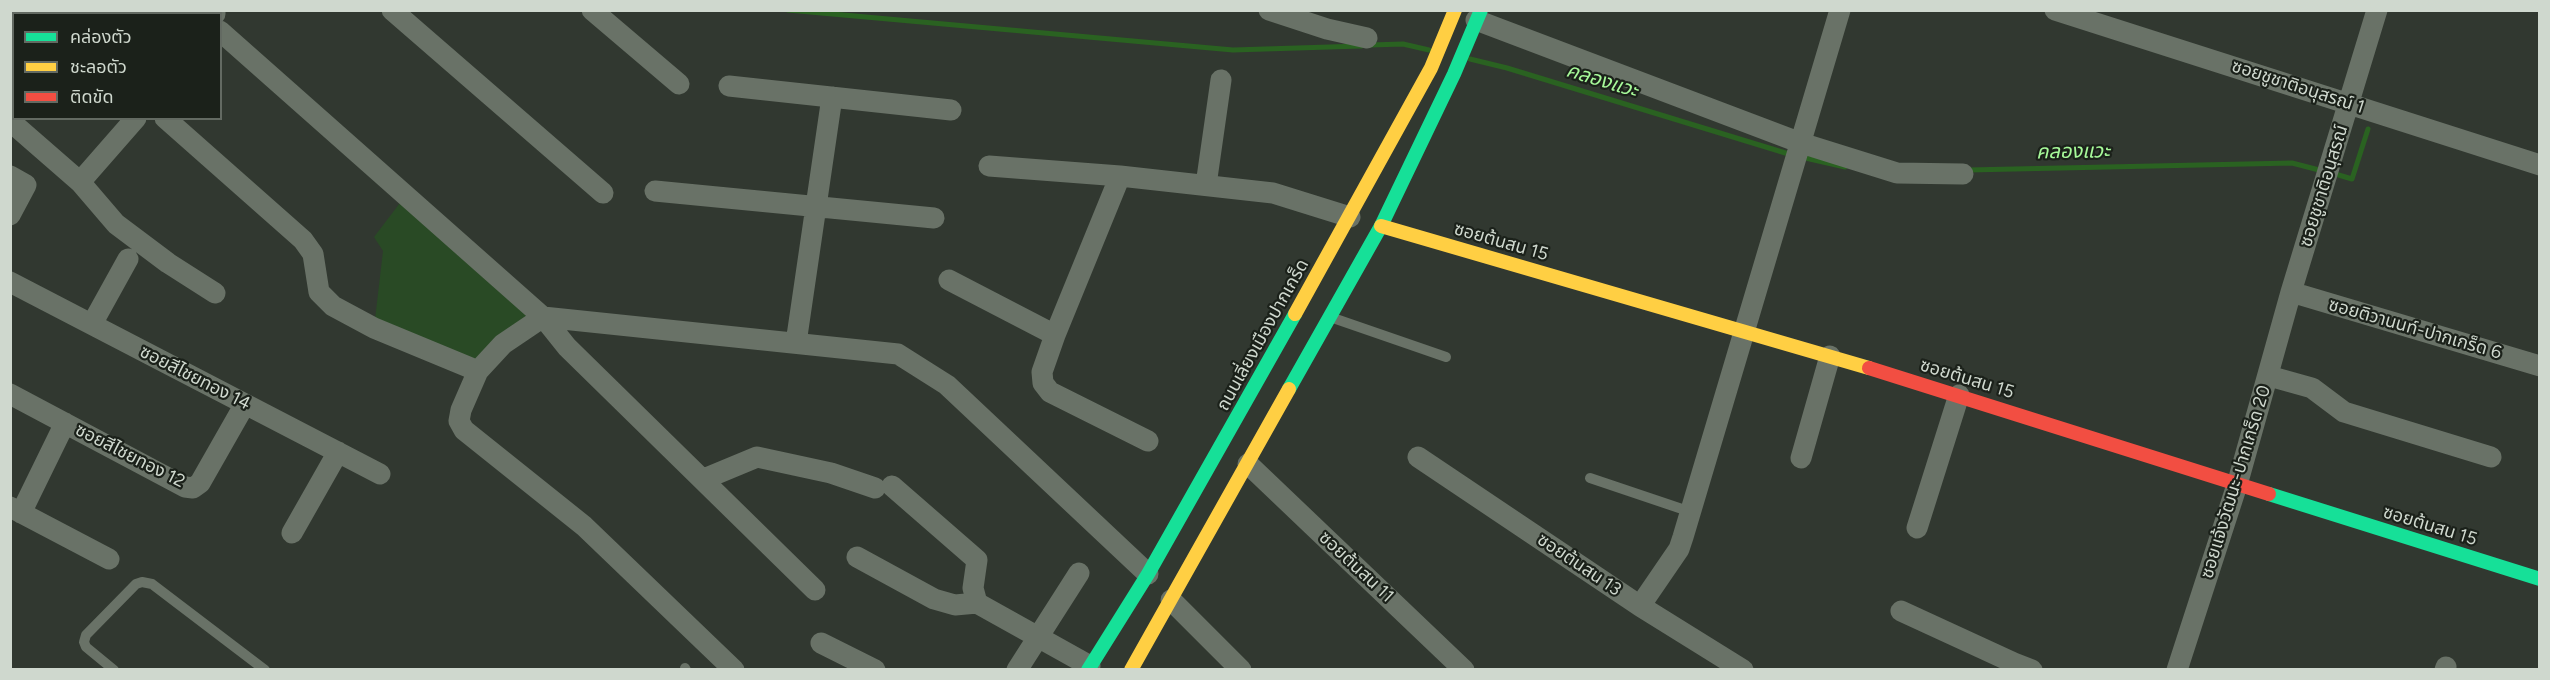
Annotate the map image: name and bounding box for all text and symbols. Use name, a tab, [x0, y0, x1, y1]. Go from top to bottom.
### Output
legend	[12, 12, 222, 120]
text: คล่องตัว	[70, 26, 132, 48]
street label: ซอยชูชาติอนุสรณ์ 1	[2229, 55, 2367, 119]
text: ชะลอตัว	[70, 56, 127, 78]
water label: คลองแวะ	[1563, 59, 1641, 103]
text: ติดขัด	[70, 86, 113, 108]
street label: ซอยชูชาติอนุสรณ์	[2295, 122, 2353, 250]
water label: คลองแวะ	[2036, 139, 2110, 165]
street label: ซอยต้นสน 15	[1451, 218, 1551, 266]
street label: ถนนเลี่ยงเมืองปากเกร็ด	[1212, 255, 1314, 415]
street label: ซอยติวานนท์-ปากเกร็ด 6	[2326, 294, 2504, 364]
street label: ซอยสีไชยทอง 14	[136, 341, 254, 415]
street label: ซอยต้นสน 15	[1917, 354, 2017, 404]
street label: ซอยแจ้งวัฒนะ-ปากเกร็ด 20	[2196, 383, 2276, 581]
street label: ซอยสีไชยทอง 12	[72, 419, 188, 493]
street label: ซอยต้นสน 15	[2380, 501, 2480, 551]
street label: ซอยต้นสน 11	[1314, 527, 1398, 607]
street label: ซอยต้นสน 13	[1533, 529, 1625, 601]

